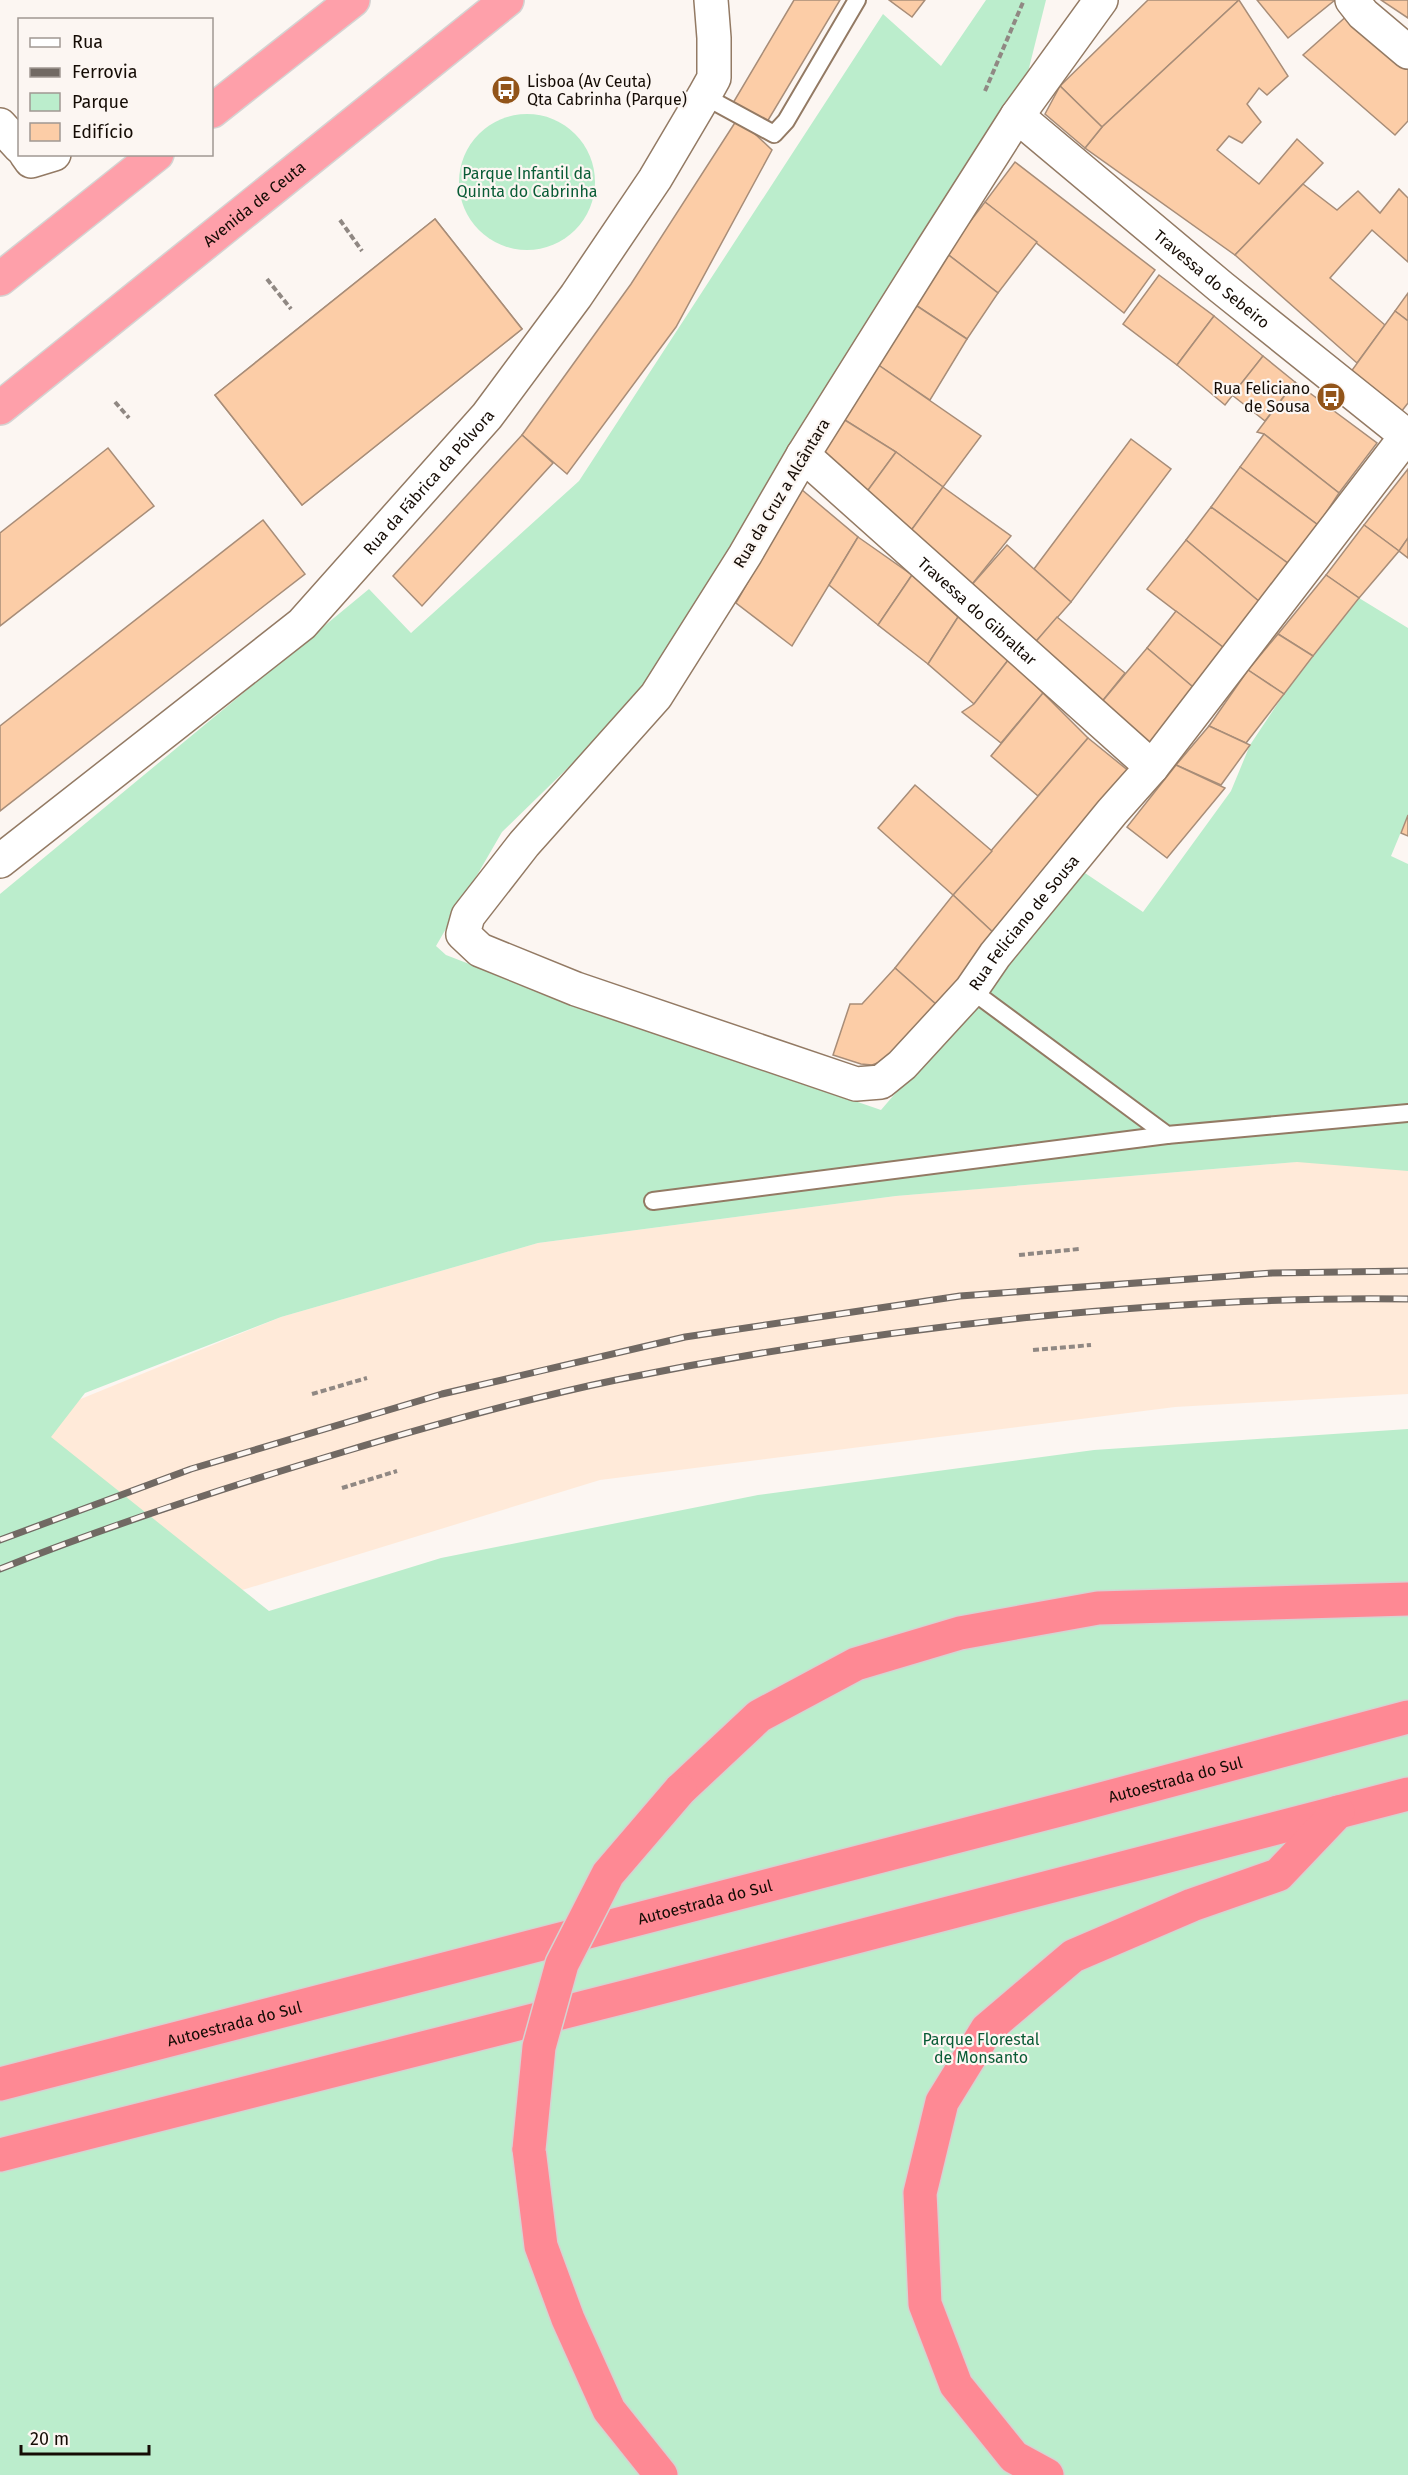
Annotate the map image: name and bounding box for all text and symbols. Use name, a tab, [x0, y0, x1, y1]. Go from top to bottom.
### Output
legend	[18, 18, 213, 156]
text: Rua	[72, 31, 103, 53]
text: Ferrovia	[72, 61, 138, 83]
place label: Lisboa (Av Ceuta) Qta Cabrinha (Parque)	[527, 72, 687, 109]
bus stop icon: Lisboa (Av Ceuta) Qta Cabrinha (Parque)	[490, 74, 522, 106]
text: Parque	[72, 91, 129, 113]
text: Edifício	[72, 121, 134, 143]
street label: Avenida de Ceuta	[199, 157, 309, 251]
park label: Parque Infantil da Quinta do Cabrinha	[456, 164, 598, 201]
street label: Travessa do Sebeiro	[1150, 226, 1273, 332]
place label: Rua Feliciano de Sousa	[1213, 379, 1310, 416]
bus stop icon: Rua Feliciano de Sousa	[1315, 381, 1347, 413]
street label: Rua da Fábrica da Pólvora	[359, 406, 498, 559]
street label: Rua da Cruz a Alcântara	[729, 415, 834, 571]
street label: Travessa do Gibraltar	[914, 553, 1041, 670]
street label: Rua Feliciano de Sousa	[965, 851, 1083, 994]
street label: Autoestrada do Sul	[1106, 1753, 1245, 1807]
street label: Autoestrada do Sul	[636, 1876, 775, 1929]
street label: Autoestrada do Sul	[165, 1997, 304, 2050]
park label: Parque Florestal de Monsanto	[922, 2030, 1040, 2067]
scale bar	[21, 2418, 148, 2456]
text: 20 m	[30, 2428, 69, 2450]

